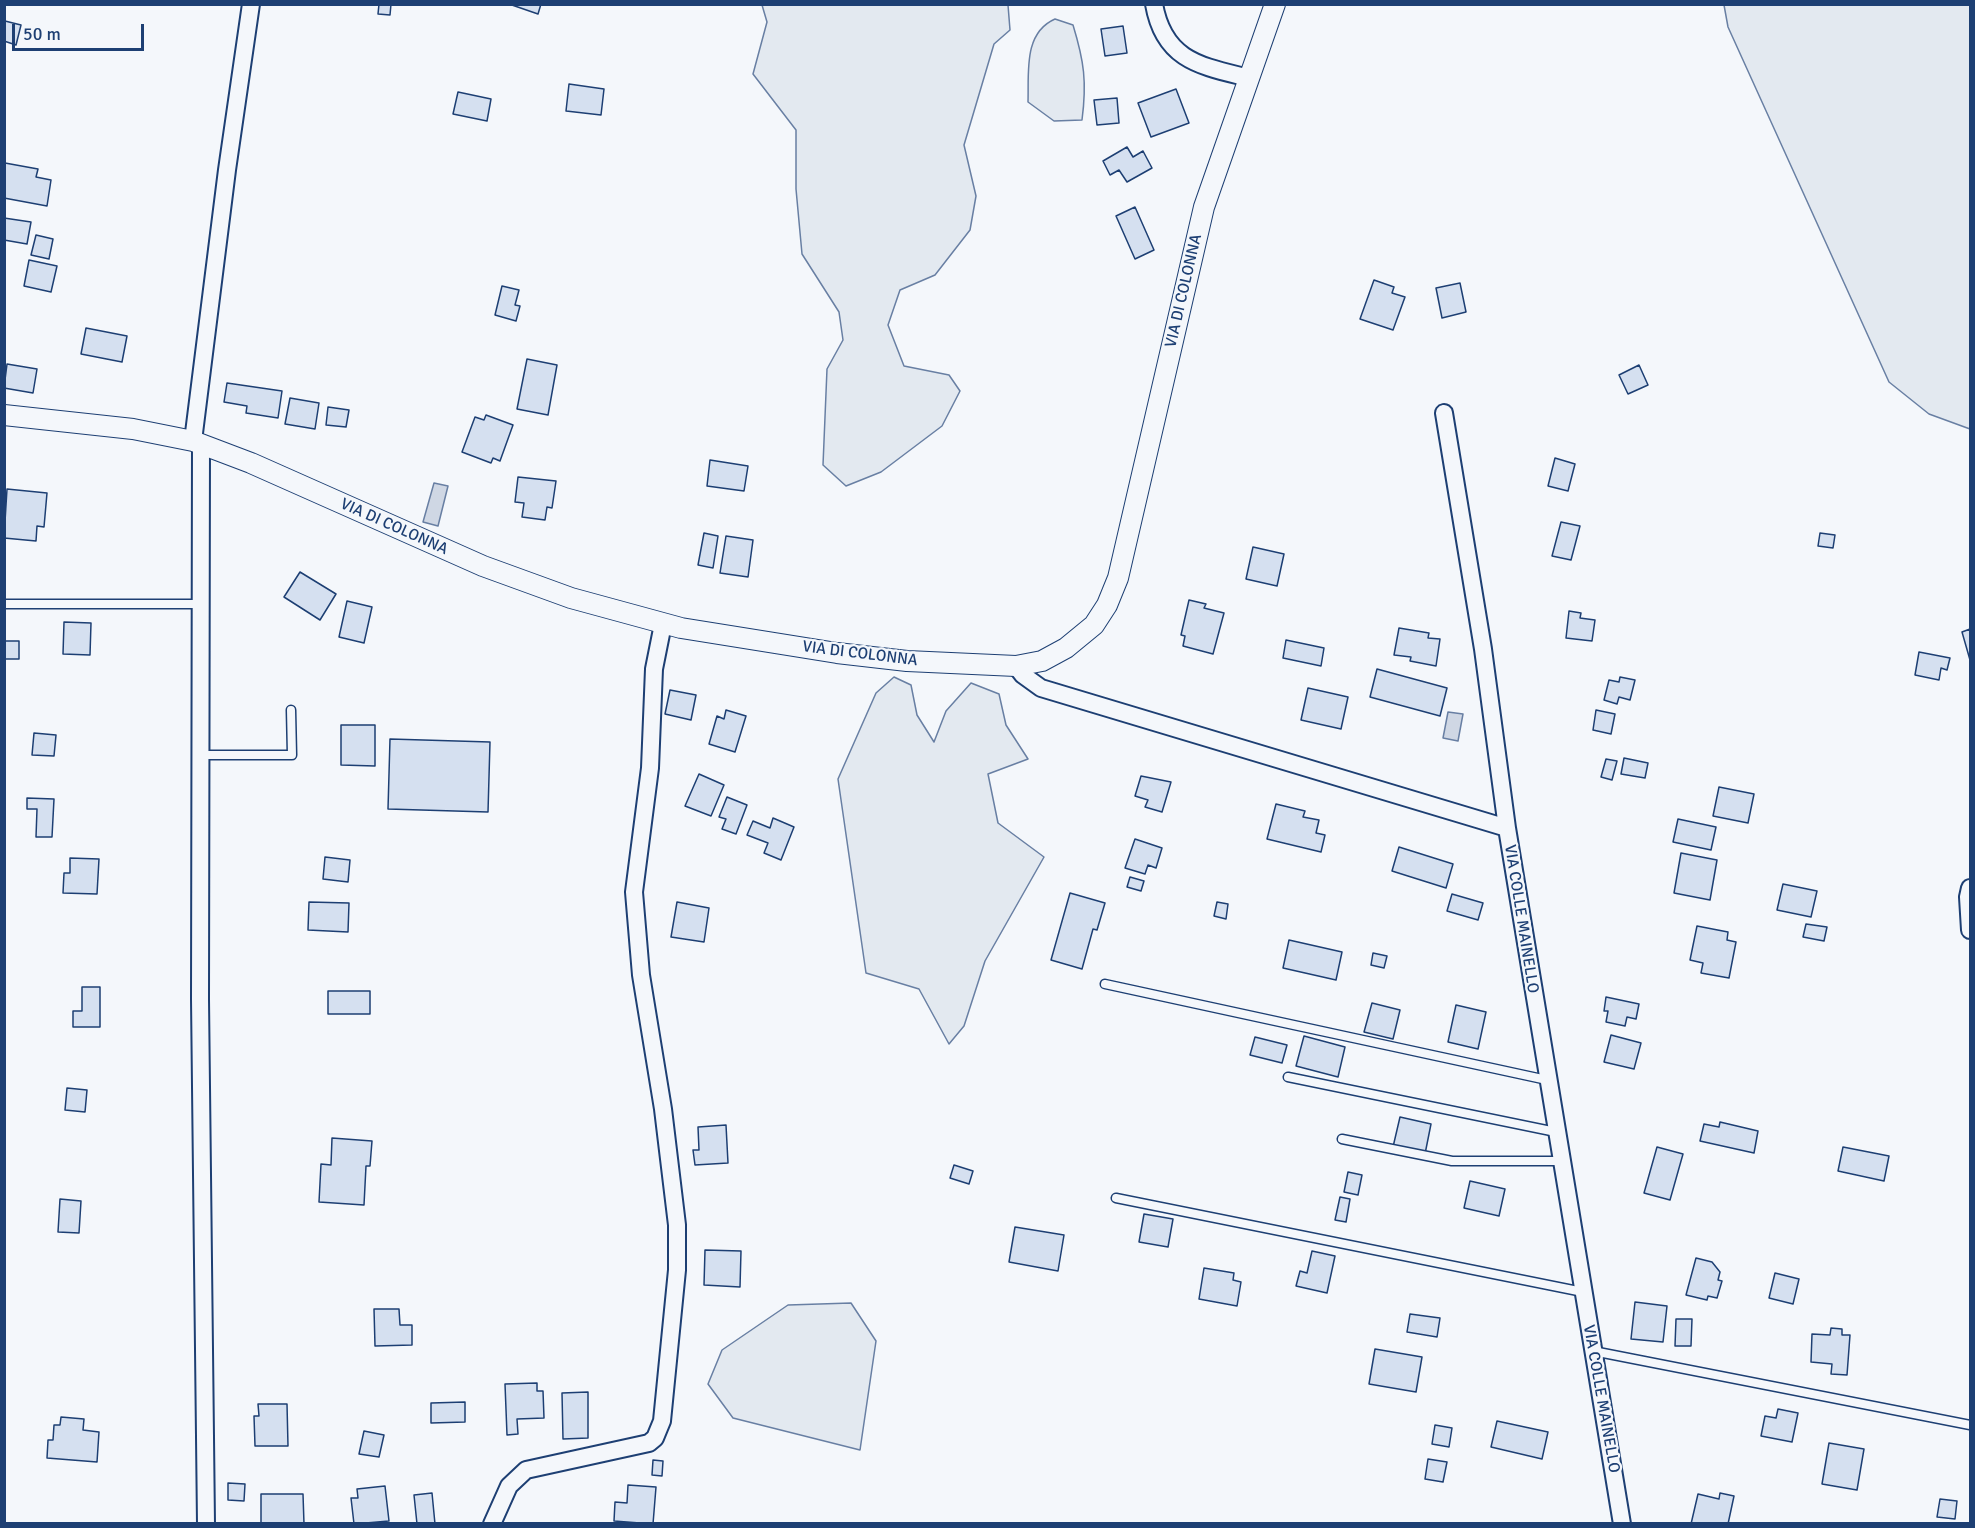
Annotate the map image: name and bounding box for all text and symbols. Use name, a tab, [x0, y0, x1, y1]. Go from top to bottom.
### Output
scale bar	[15, 12, 147, 50]
text: 50 m	[23, 23, 61, 45]
street label: VIA DI COLONNA	[1162, 232, 1206, 350]
street label: VIA DI COLONNA	[337, 495, 451, 559]
street label: VIA DI COLONNA	[801, 637, 919, 671]
street label: VIA COLLE MAINELLO	[1500, 843, 1542, 995]
street label: VIA COLLE MAINELLO	[1579, 1323, 1623, 1475]

